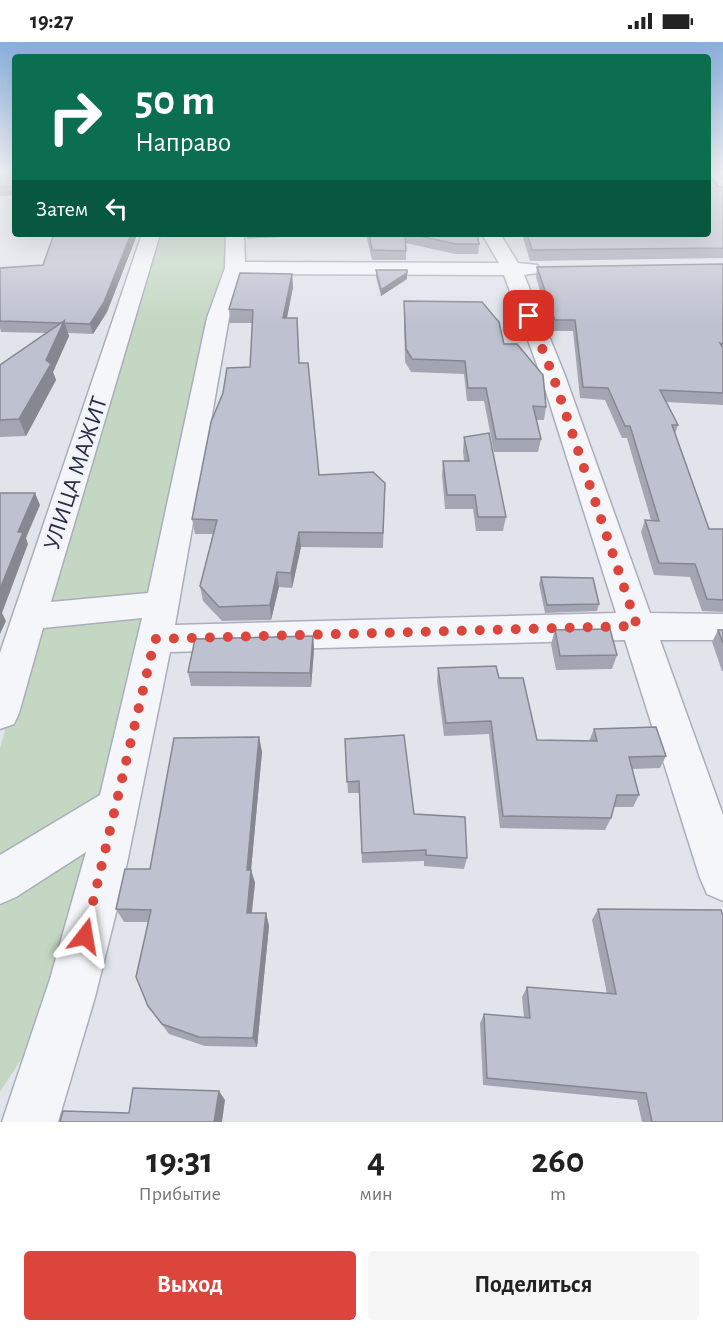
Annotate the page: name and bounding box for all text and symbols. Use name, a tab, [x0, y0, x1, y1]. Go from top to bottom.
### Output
text: 19:27	[30, 10, 73, 32]
icon: right	[36, 78, 114, 156]
text: 50 m	[135, 80, 215, 122]
text: Направо	[135, 129, 231, 156]
icon: left	[100, 192, 133, 225]
text: Затем	[36, 198, 88, 220]
pin	[503, 290, 554, 341]
icon: arrive	[512, 299, 545, 332]
street label: УЛИЦА МАЖИТ	[40, 393, 112, 553]
position arrow	[53, 904, 117, 968]
text: 19:31	[146, 1143, 213, 1179]
text: 4	[367, 1143, 385, 1179]
text: 260	[531, 1143, 584, 1179]
text: Прибытие	[139, 1184, 221, 1204]
text: мин	[360, 1184, 393, 1204]
text: m	[550, 1184, 566, 1204]
button: Выход	[24, 1251, 356, 1320]
button: Поделиться	[368, 1251, 699, 1320]

